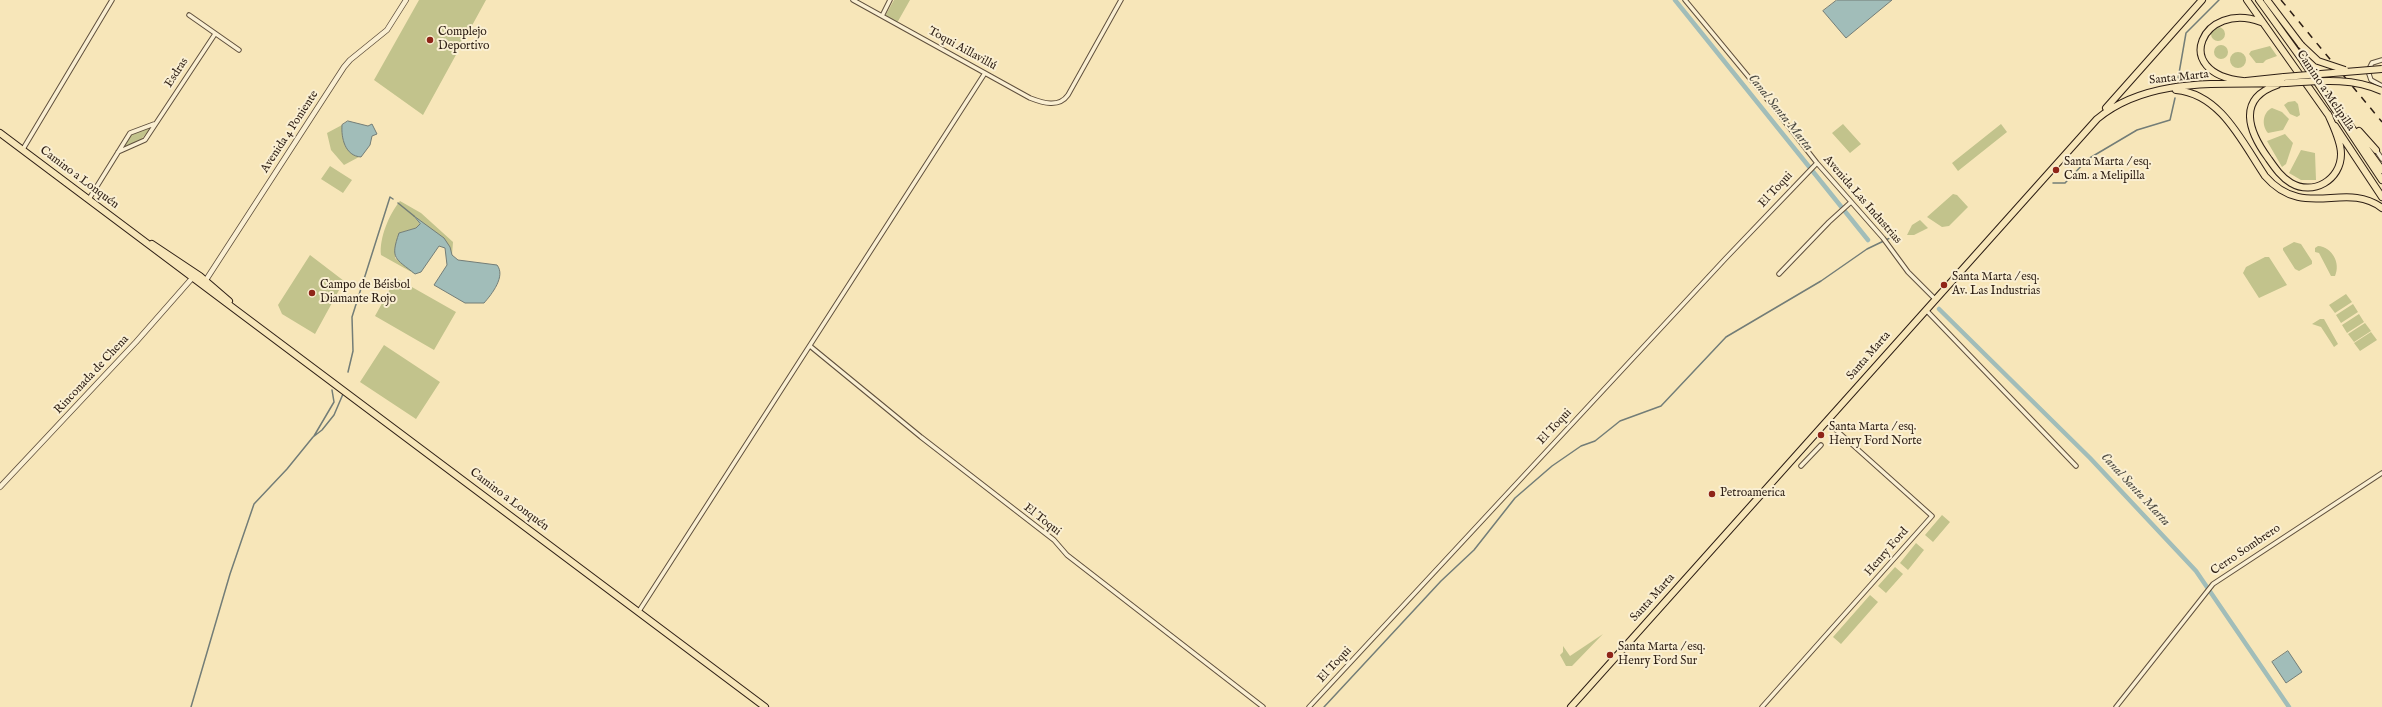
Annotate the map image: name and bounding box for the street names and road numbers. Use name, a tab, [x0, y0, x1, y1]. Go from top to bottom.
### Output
street label: Toqui Aillavillú	[925, 24, 999, 74]
street label: Camino a Melipilla	[2293, 48, 2357, 134]
street label: Esdras	[162, 55, 192, 91]
street label: Santa Marta	[2149, 68, 2209, 88]
street label: Avenida 4 Poniente	[258, 88, 322, 176]
street label: Camino a Lonquén	[37, 144, 121, 212]
street label: Avenida Las Industrias	[1820, 153, 1904, 247]
street label: El Toqui	[1756, 169, 1796, 211]
street label: Santa Marta	[1844, 329, 1894, 383]
street label: Rinconada de Chena	[52, 333, 132, 417]
street label: El Toqui	[1535, 406, 1575, 448]
street label: Camino a Lonquén	[467, 466, 551, 534]
street label: El Toqui	[1020, 501, 1064, 539]
street label: Cerro Sombrero	[2208, 521, 2284, 579]
street label: Henry Ford	[1862, 525, 1912, 579]
street label: Santa Marta	[1628, 571, 1678, 625]
street label: El Toqui	[1315, 644, 1355, 686]

